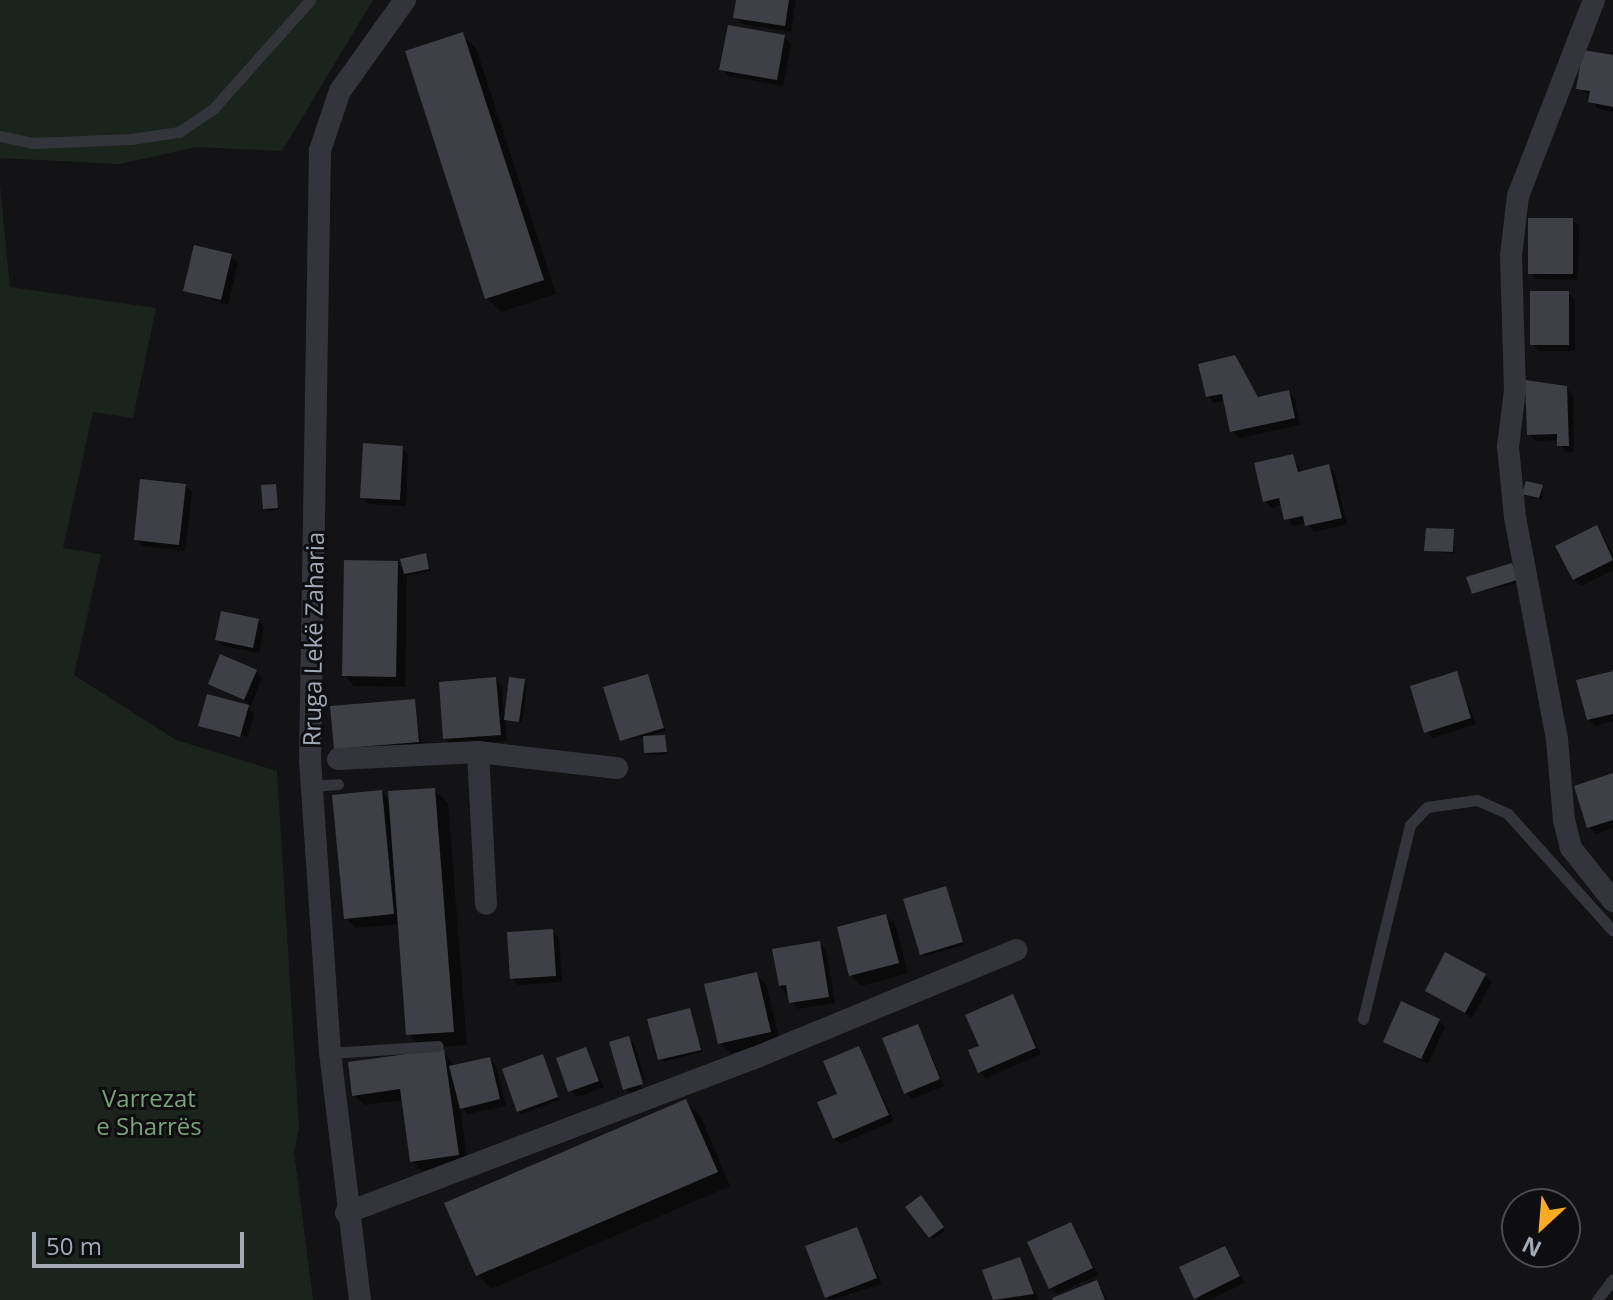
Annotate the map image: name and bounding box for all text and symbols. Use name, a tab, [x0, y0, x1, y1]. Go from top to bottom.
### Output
street label: Rruga Lekë Zaharia	[297, 531, 329, 747]
park label: Varrezat e Sharrës	[96, 1084, 202, 1140]
north arrow	[1501, 1188, 1581, 1268]
scale bar	[36, 1216, 248, 1266]
text: 50 m	[46, 1229, 102, 1262]
text: N	[1517, 1230, 1546, 1265]

